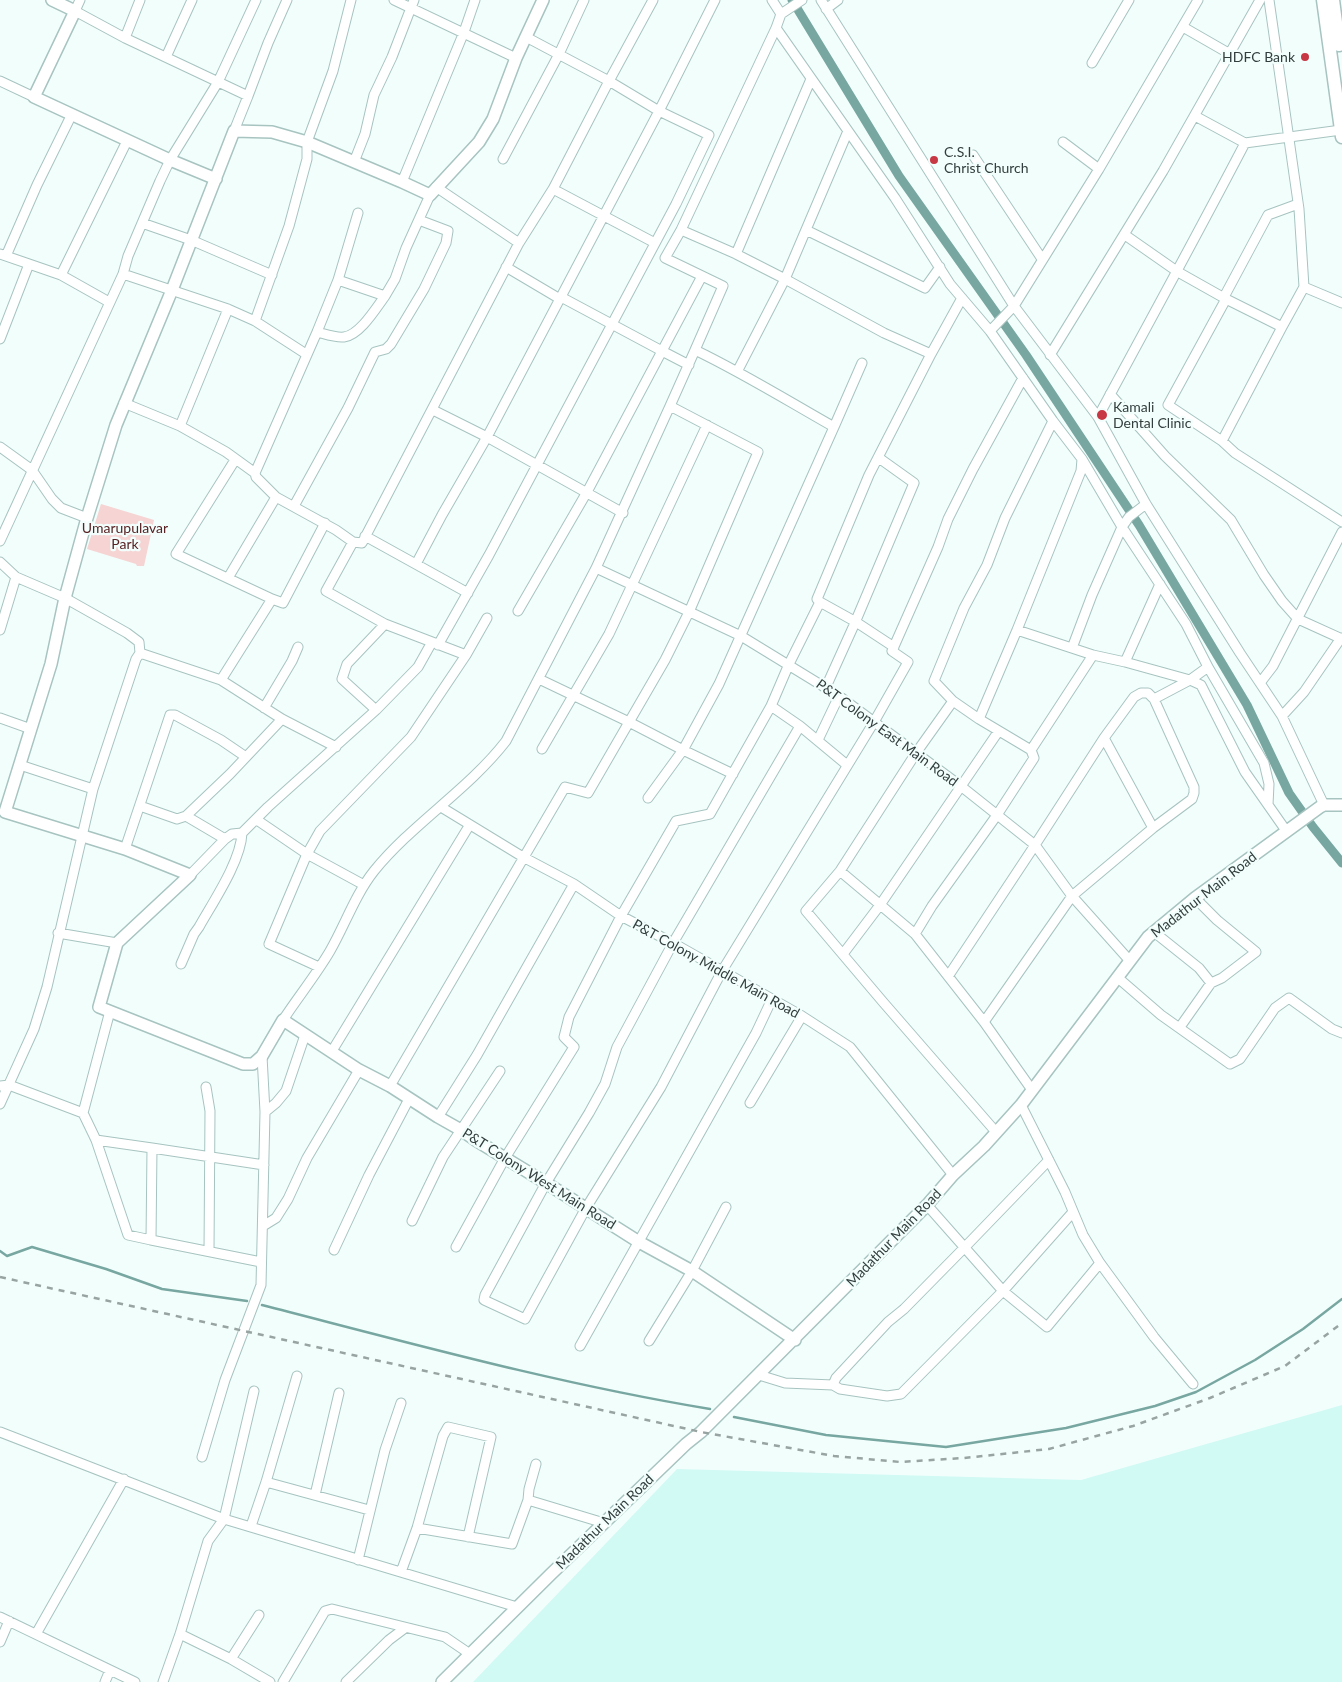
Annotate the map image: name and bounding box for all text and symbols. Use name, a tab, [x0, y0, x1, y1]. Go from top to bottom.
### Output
place label: HDFC Bank	[1222, 49, 1295, 65]
marker: HDFC Bank	[1299, 51, 1311, 63]
place label: C.S.I. Christ Church	[944, 144, 1029, 176]
marker: C.S.I. Christ Church	[928, 154, 940, 166]
place label: Kamali Dental Clinic	[1113, 399, 1191, 432]
marker: Kamali Dental Clinic	[1095, 408, 1109, 422]
park label: Umarupulavar Park	[82, 520, 168, 552]
street label: P&T Colony East Main Road	[813, 676, 961, 790]
street label: Madathur Main Road	[1148, 849, 1260, 941]
street label: P&T Colony Middle Main Road	[630, 916, 802, 1022]
street label: P&T Colony West Main Road	[459, 1125, 619, 1233]
street label: Madathur Main Road	[843, 1186, 945, 1290]
street label: Madathur Main Road	[553, 1471, 657, 1573]

